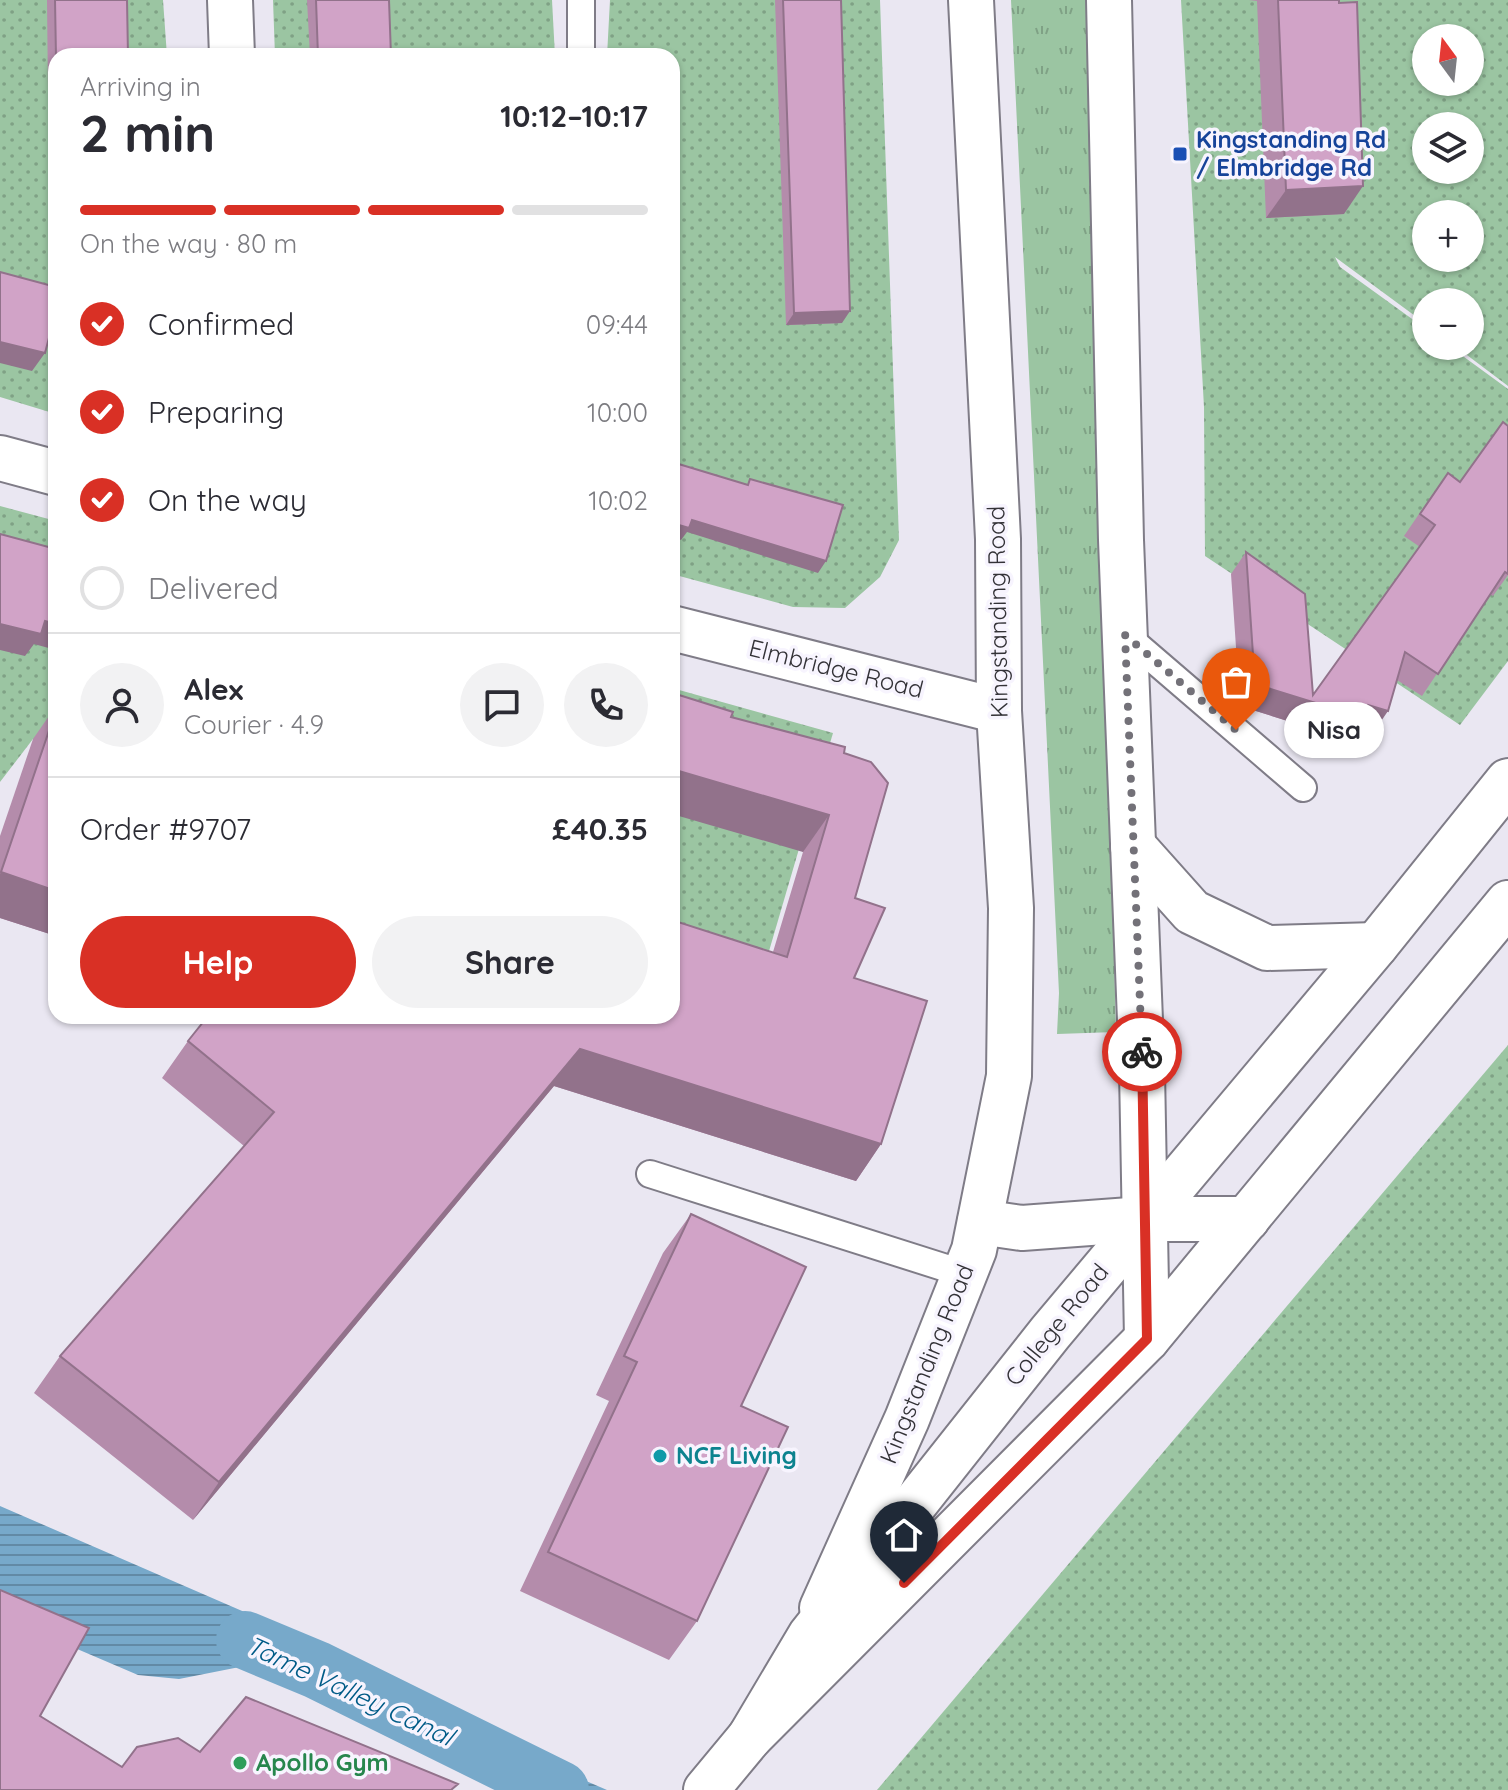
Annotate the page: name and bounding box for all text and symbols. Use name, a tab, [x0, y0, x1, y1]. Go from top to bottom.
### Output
north arrow	[1412, 24, 1484, 96]
map controls	[1412, 24, 1484, 360]
text: Arriving in	[80, 70, 201, 103]
text: 10:12–10:17	[500, 97, 648, 135]
text: 2 min	[80, 100, 215, 165]
button: layers	[1412, 112, 1484, 184]
place label: Kingstanding Rd / Elmbridge Rd	[1196, 124, 1386, 182]
marker: Kingstanding Rd / Elmbridge Rd	[1171, 145, 1189, 163]
button: +	[1412, 200, 1484, 272]
text: On the way · 80 m	[80, 227, 297, 260]
button: −	[1412, 288, 1484, 360]
icon: check	[80, 302, 124, 346]
text: Confirmed	[148, 305, 294, 343]
text: 09:44	[586, 308, 648, 341]
icon: check	[80, 390, 124, 434]
text: Preparing	[148, 393, 284, 431]
text: 10:00	[587, 396, 648, 429]
icon: check	[80, 478, 124, 522]
text: On the way	[148, 481, 307, 519]
text: 10:02	[588, 484, 648, 517]
street label: Kingstanding Road	[980, 506, 1014, 718]
text: Delivered	[148, 569, 279, 607]
street label: Elmbridge Road	[746, 632, 927, 704]
pin	[1202, 648, 1270, 730]
icon: bag	[1214, 660, 1258, 704]
button: person	[80, 663, 164, 747]
button: chat	[460, 663, 544, 747]
button: phone	[564, 663, 648, 747]
text: Alex	[184, 670, 243, 708]
callout: Nisa	[1284, 702, 1384, 758]
text: Courier · 4.9	[184, 708, 324, 741]
text: Nisa	[1307, 713, 1361, 746]
text: Order #9707	[80, 810, 251, 848]
text: £40.35	[552, 810, 648, 848]
button: Help	[80, 916, 356, 1008]
button: Share	[372, 916, 648, 1008]
courier	[1102, 1012, 1182, 1092]
icon: bike	[1120, 1030, 1164, 1074]
street label: College Road	[998, 1257, 1115, 1392]
street label: Kingstanding Road	[872, 1260, 980, 1468]
place label: NCF Living	[676, 1440, 797, 1470]
marker: NCF Living	[651, 1447, 669, 1465]
pin	[870, 1501, 938, 1583]
icon: home	[882, 1513, 926, 1557]
water label: Tame Valley Canal	[241, 1628, 462, 1754]
place label: Apollo Gym	[256, 1747, 389, 1777]
marker: Apollo Gym	[231, 1754, 249, 1772]

